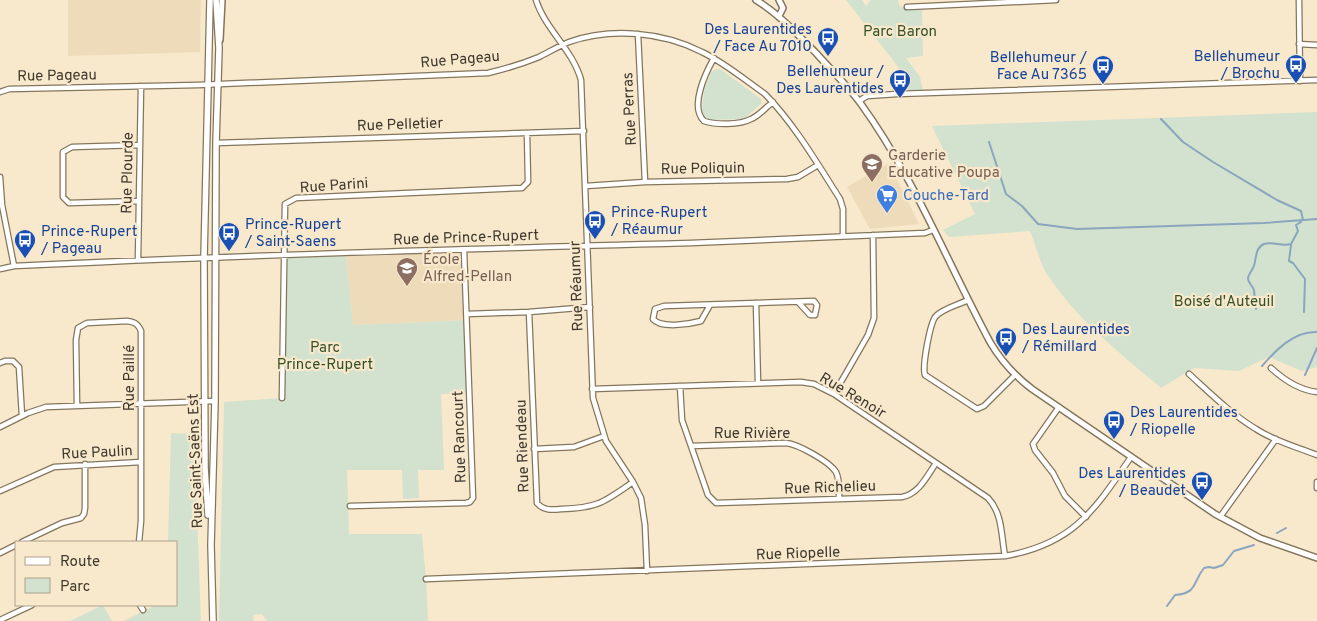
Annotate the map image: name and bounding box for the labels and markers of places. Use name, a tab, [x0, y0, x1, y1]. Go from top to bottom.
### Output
place label: Des Laurentides / Face Au 7010	[704, 21, 812, 57]
bus stop icon: Des Laurentides / Face Au 7010	[816, 26, 840, 57]
place label: Bellehumeur / Brochu	[1194, 48, 1280, 84]
place label: Bellehumeur / Face Au 7365	[990, 49, 1088, 85]
bus stop icon: Bellehumeur / Brochu	[1284, 53, 1308, 84]
bus stop icon: Bellehumeur / Face Au 7365	[1091, 54, 1115, 85]
place label: Bellehumeur / Des Laurentides	[776, 63, 885, 99]
bus stop icon: Bellehumeur / Des Laurentides	[888, 68, 912, 99]
place label: Garderie Educative Poupa	[888, 147, 1000, 183]
school or university icon: Garderie Educative Poupa	[860, 152, 884, 183]
supermarket icon: Couche-Tard	[875, 183, 899, 214]
place label: Couche-Tard	[903, 187, 989, 206]
place label: Prince-Rupert / Réaumur	[610, 204, 707, 240]
bus stop icon: Prince-Rupert / Réaumur	[583, 209, 607, 240]
place label: Prince-Rupert / Saint-Saens	[244, 216, 341, 252]
bus stop icon: Prince-Rupert / Saint-Saens	[217, 221, 241, 252]
place label: Prince-Rupert / Pageau	[40, 223, 137, 259]
bus stop icon: Prince-Rupert / Pageau	[13, 228, 37, 259]
place label: École Alfred-Pellan	[423, 250, 512, 287]
school or university icon: École Alfred-Pellan	[395, 256, 419, 287]
place label: Des Laurentides / Rémillard	[1021, 321, 1130, 357]
bus stop icon: Des Laurentides / Rémillard	[994, 326, 1018, 357]
place label: Des Laurentides / Riopelle	[1129, 404, 1238, 440]
bus stop icon: Des Laurentides / Riopelle	[1102, 409, 1126, 440]
place label: Des Laurentides / Beaudet	[1078, 465, 1186, 501]
bus stop icon: Des Laurentides / Beaudet	[1190, 470, 1214, 501]

